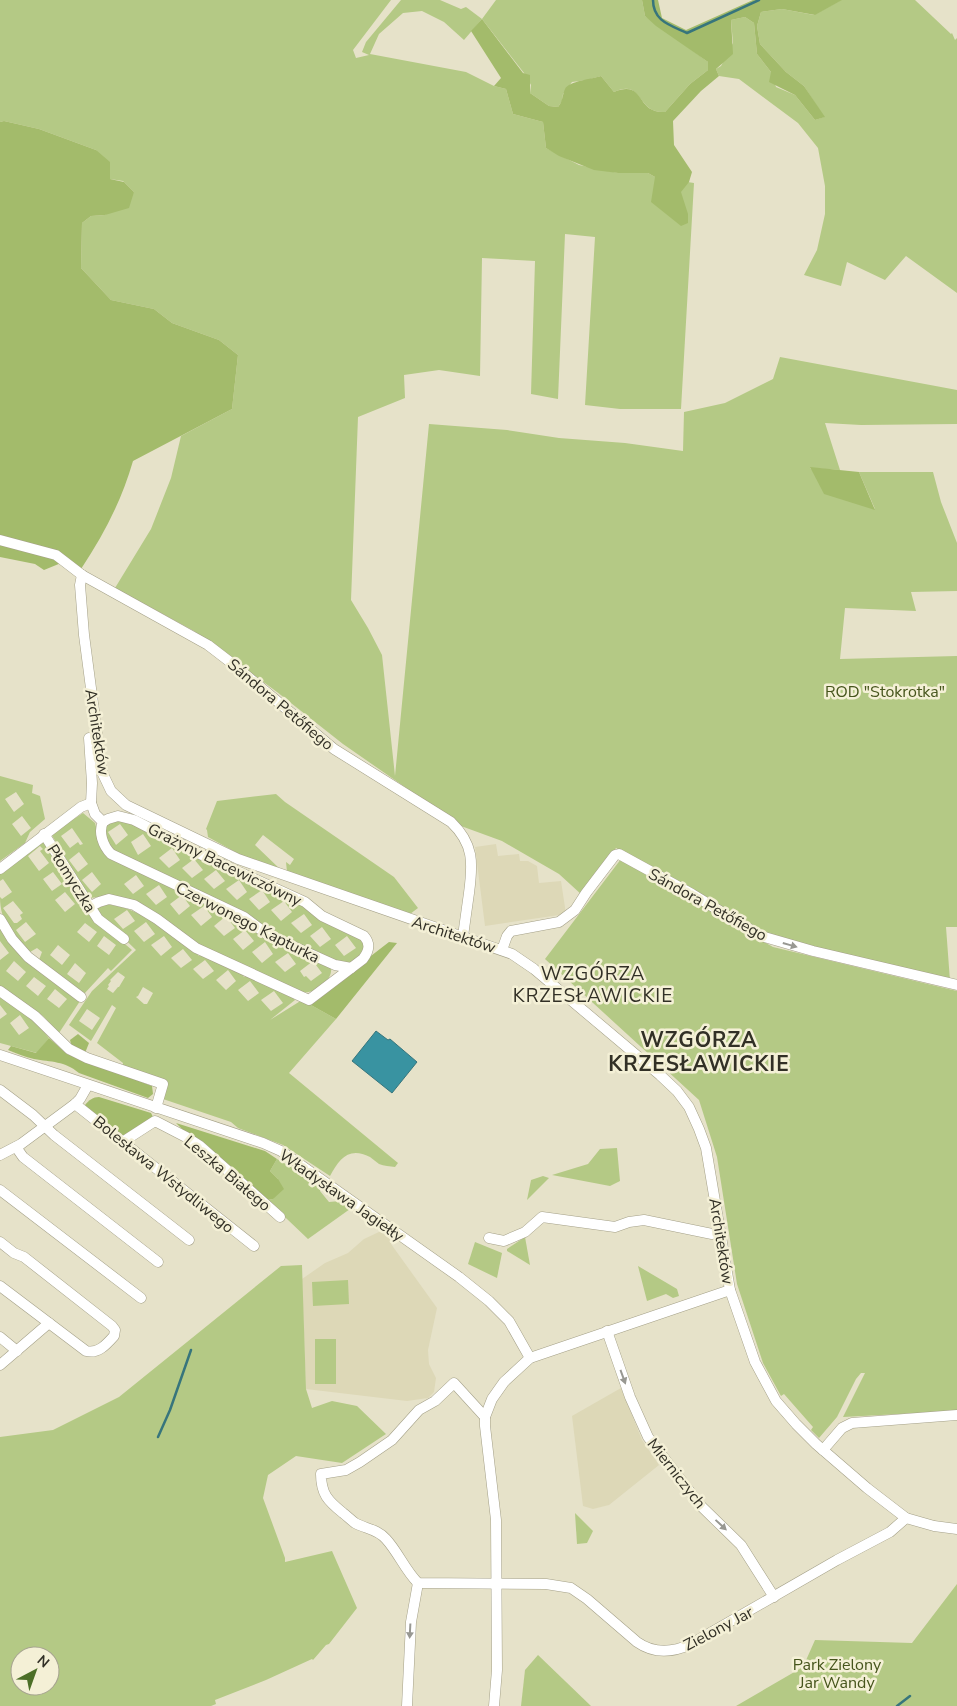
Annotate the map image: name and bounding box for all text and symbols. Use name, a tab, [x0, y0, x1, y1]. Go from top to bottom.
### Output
street label: Sándora Petőfiego	[223, 654, 338, 756]
park label: ROD "Stokrotka"	[825, 681, 945, 703]
street label: Architektów	[79, 687, 115, 777]
street label: Grażyny Bacewiczówny	[144, 818, 306, 912]
street label: Płomyczka	[42, 840, 101, 917]
street label: Sándora Petőfiego	[644, 863, 771, 947]
street label: Czerwonego Kapturka	[172, 877, 323, 969]
street label: Architektów	[409, 911, 499, 959]
one-way arrow	[782, 942, 797, 950]
district label: WZGÓRZA KRZESŁAWICKIE	[513, 961, 673, 1009]
district label: WZGÓRZA KRZESŁAWICKIE	[608, 1026, 790, 1078]
street label: Bolesława Wstydliwego	[88, 1111, 239, 1239]
street label: Leszka Białego	[179, 1131, 276, 1217]
street label: Władysława Jagiełły	[275, 1144, 409, 1248]
street label: Architektów	[703, 1196, 739, 1286]
one-way arrow	[620, 1370, 627, 1385]
street label: Mierniczych	[642, 1434, 711, 1513]
one-way arrow	[715, 1519, 727, 1531]
street label: Zielony Jar	[680, 1601, 757, 1656]
one-way arrow	[406, 1624, 414, 1640]
north arrow	[10, 1646, 60, 1696]
text: N	[33, 1651, 53, 1672]
park label: Park Zielony Jar Wandy	[793, 1654, 882, 1694]

